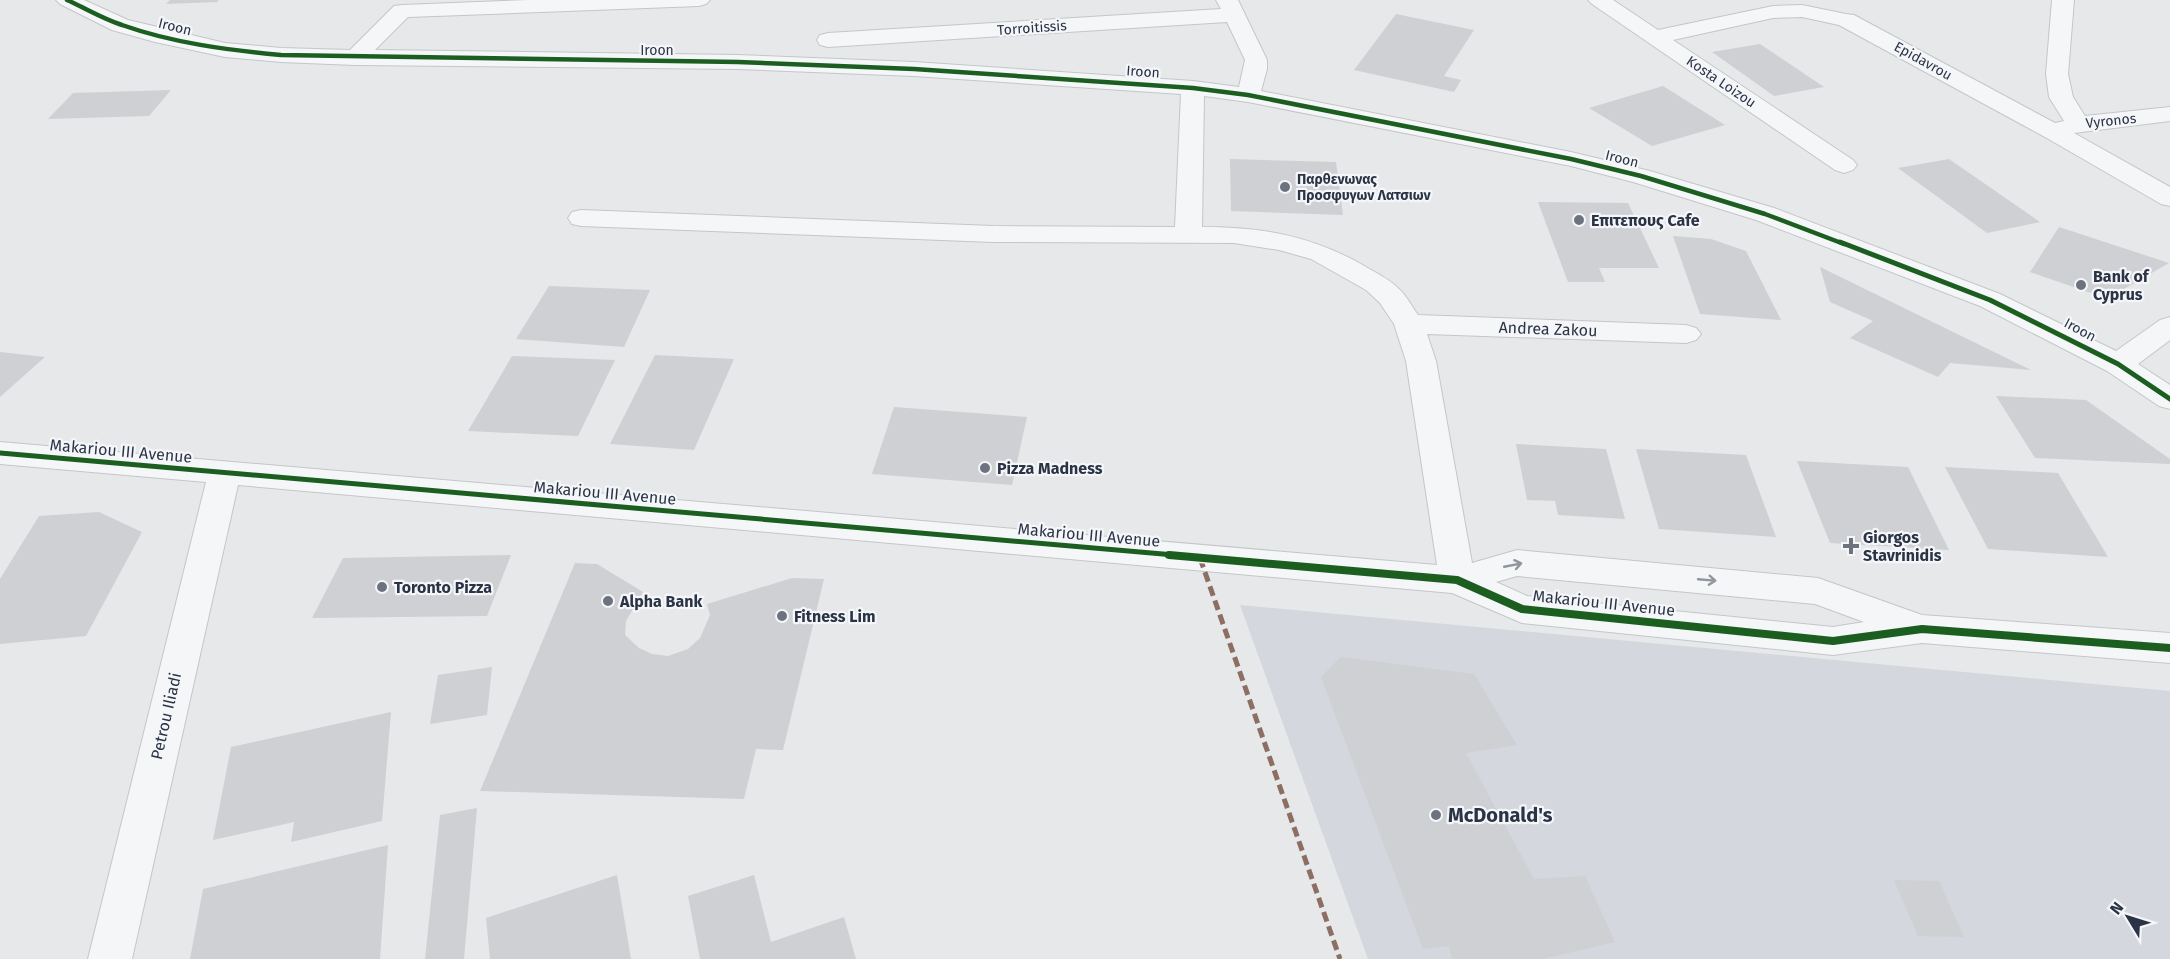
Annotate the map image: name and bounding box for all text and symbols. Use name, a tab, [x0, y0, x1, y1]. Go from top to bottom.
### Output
street label: Iroon	[157, 15, 193, 39]
street label: Torroitissis	[997, 17, 1068, 39]
street label: Epidavrou	[1891, 38, 1955, 84]
street label: Iroon	[640, 42, 674, 59]
street label: Kosta Loizou	[1683, 53, 1759, 111]
street label: Iroon	[1126, 62, 1160, 82]
street label: Vyronos	[2085, 110, 2138, 132]
street label: Iroon	[1604, 147, 1640, 171]
place label: Παρθενωνας Προσφυγων Λατσιων	[1297, 171, 1431, 204]
marker: Παρθενωνας Προσφυγων Λατσιων	[1278, 180, 1292, 194]
place label: Επιτεπους Cafe	[1591, 211, 1700, 230]
marker: Επιτεπους Cafe	[1572, 213, 1586, 227]
place label: Bank of Cyprus	[2093, 267, 2150, 304]
marker: Bank of Cyprus	[2074, 278, 2088, 292]
street label: Iroon	[2061, 315, 2099, 345]
street label: Andrea Zakou	[1498, 318, 1598, 340]
street label: Makariou III Avenue	[49, 435, 193, 467]
place label: Pizza Madness	[997, 459, 1103, 478]
marker: Pizza Madness	[978, 461, 992, 475]
street label: Makariou III Avenue	[533, 477, 677, 509]
street label: Makariou III Avenue	[1017, 519, 1161, 551]
place label: Giorgos Stavrinidis	[1863, 528, 1942, 565]
marker: Giorgos Stavrinidis	[1844, 539, 1858, 553]
one-way arrow	[1503, 559, 1522, 570]
one-way arrow	[1696, 575, 1716, 586]
place label: Toronto Pizza	[394, 578, 492, 597]
marker: Toronto Pizza	[375, 580, 389, 594]
street label: Makariou III Avenue	[1532, 586, 1676, 620]
place label: Alpha Bank	[619, 592, 702, 611]
marker: Alpha Bank	[601, 594, 615, 608]
place label: Fitness Lim	[794, 607, 875, 626]
marker: Fitness Lim	[775, 609, 789, 623]
street label: Petrou Iliadi	[147, 671, 185, 761]
place label: McDonald's	[1448, 803, 1553, 827]
marker: McDonald's	[1429, 808, 1443, 822]
north arrow	[2098, 887, 2158, 947]
text: N	[2106, 898, 2127, 918]

